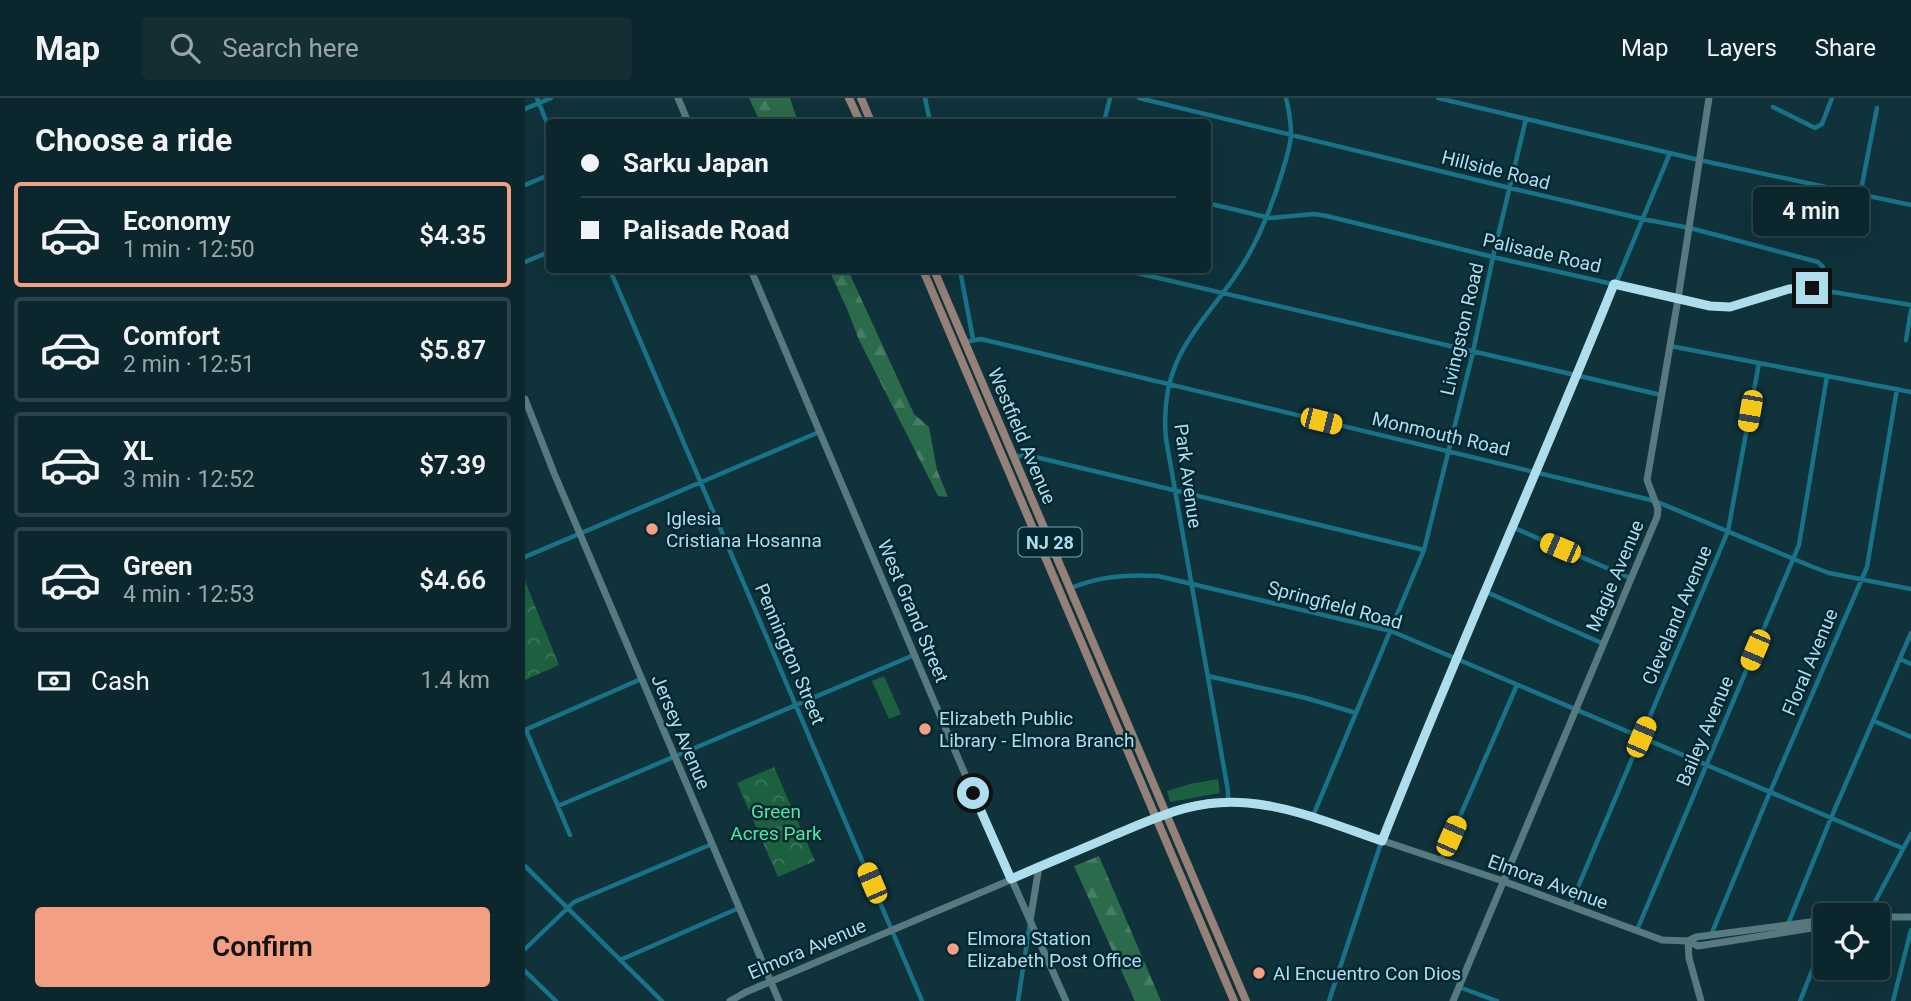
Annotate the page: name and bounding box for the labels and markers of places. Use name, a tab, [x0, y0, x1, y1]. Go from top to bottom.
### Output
place label: Iglesia Cristiana Hosanna	[666, 507, 822, 552]
marker: Iglesia Cristiana Hosanna	[644, 521, 660, 537]
place label: Elizabeth Public Library - Elmora Branch	[939, 707, 1134, 752]
marker: Elizabeth Public Library - Elmora Branch	[917, 721, 933, 737]
place label: Elmora Station Elizabeth Post Office	[967, 927, 1142, 972]
marker: Elmora Station Elizabeth Post Office	[945, 941, 961, 957]
place label: Al Encuentro Con Dios	[1273, 962, 1461, 985]
marker: Al Encuentro Con Dios	[1251, 965, 1267, 981]

